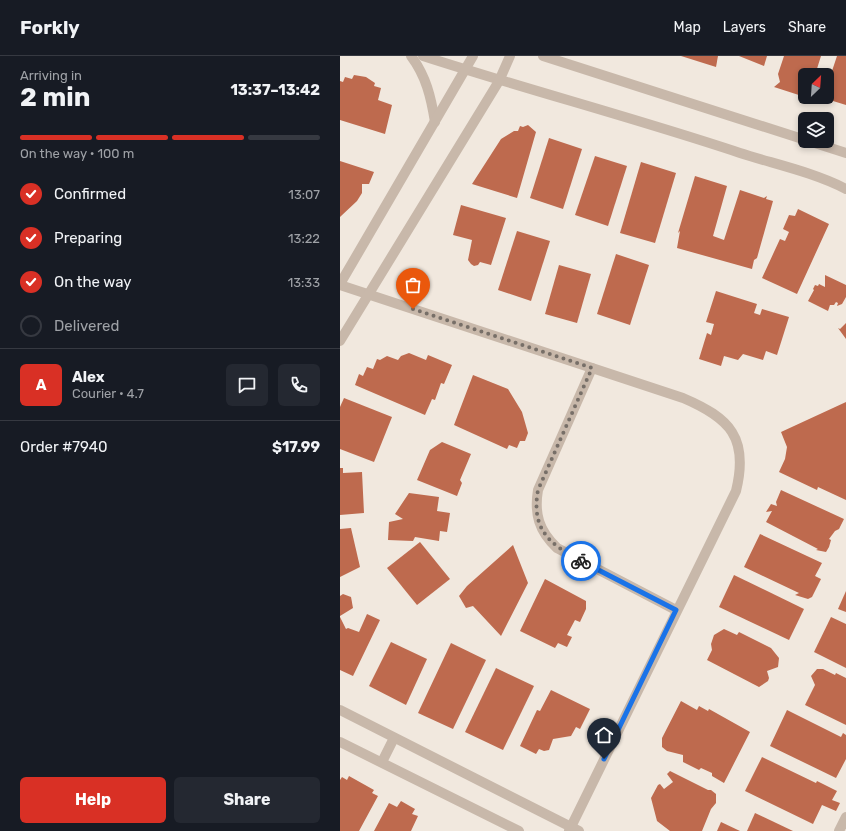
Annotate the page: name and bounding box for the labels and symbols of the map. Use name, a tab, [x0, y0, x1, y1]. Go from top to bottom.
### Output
north arrow	[798, 68, 834, 104]
pin	[396, 268, 430, 309]
courier	[561, 541, 601, 581]
pin	[587, 718, 621, 759]

